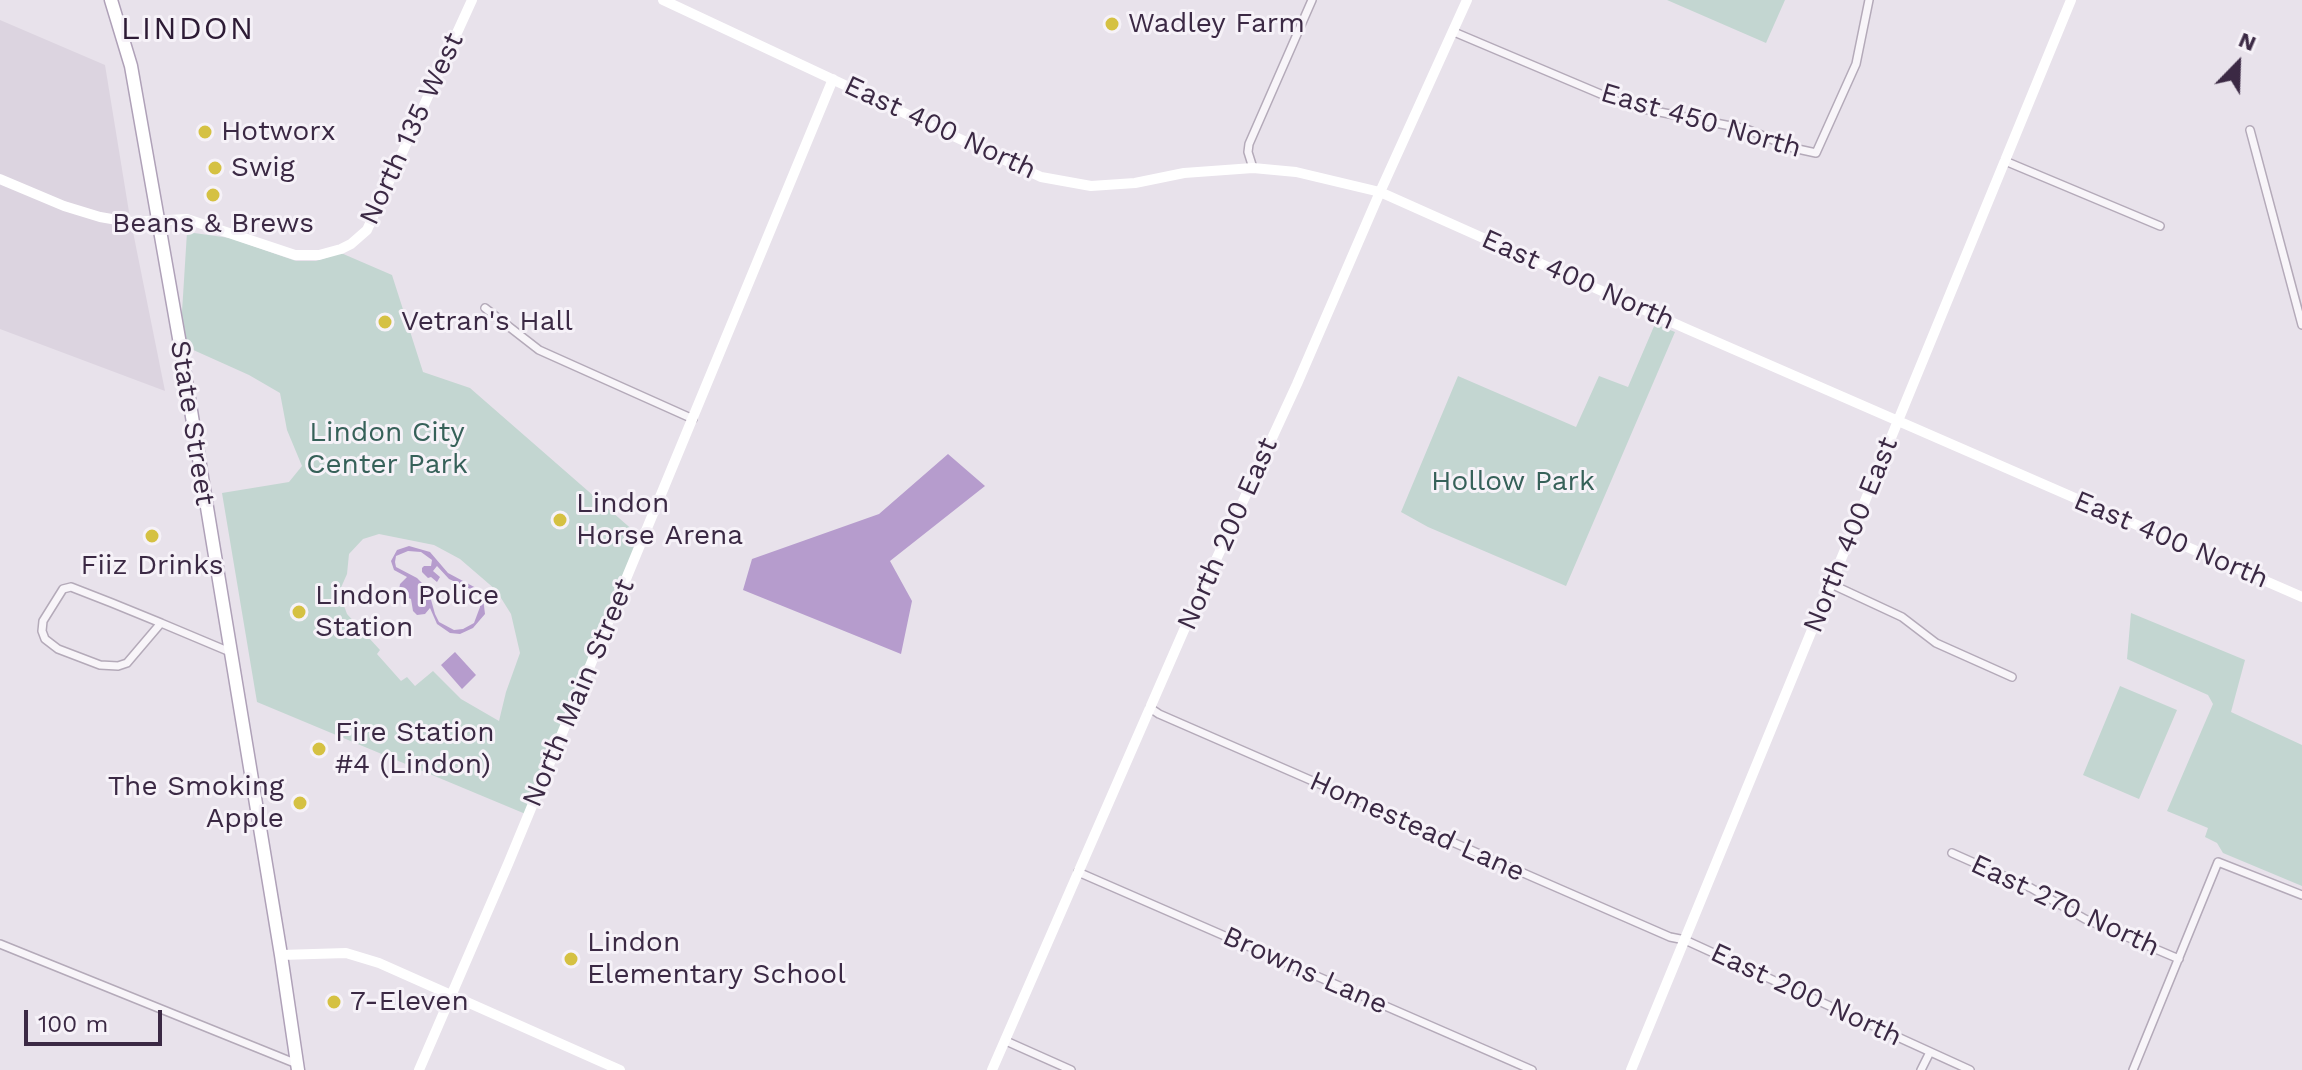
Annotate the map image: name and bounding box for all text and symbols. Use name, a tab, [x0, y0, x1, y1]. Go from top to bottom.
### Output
place label: Wadley Farm	[1128, 7, 1305, 41]
district label: LINDON	[121, 11, 255, 49]
marker: Wadley Farm	[1103, 15, 1121, 33]
north arrow	[2198, 24, 2278, 104]
text: N	[2235, 27, 2260, 56]
street label: North 135 West	[353, 28, 471, 230]
street label: East 400 North	[839, 69, 1041, 187]
street label: East 450 North	[1597, 76, 1805, 166]
place label: Hotworx	[221, 115, 336, 149]
marker: Hotworx	[196, 123, 214, 141]
place label: Swig	[231, 151, 295, 185]
marker: Swig	[206, 159, 224, 177]
marker: Beans & Brews	[204, 186, 222, 204]
place label: Beans & Brews	[112, 207, 314, 241]
street label: East 400 North	[1476, 222, 1680, 338]
place label: Vetran's Hall	[401, 305, 573, 339]
marker: Vetran's Hall	[376, 313, 394, 331]
street label: State Street	[162, 338, 222, 508]
park label: Lindon City Center Park	[306, 416, 468, 482]
street label: North 400 East	[1796, 432, 1906, 638]
street label: North 200 East	[1171, 433, 1285, 635]
park label: Hollow Park	[1431, 465, 1595, 499]
street label: East 400 North	[2069, 484, 2273, 596]
place label: Lindon Horse Arena	[576, 487, 743, 553]
marker: Lindon Horse Arena	[551, 511, 569, 529]
marker: Fiiz Drinks	[143, 527, 161, 545]
place label: Fiiz Drinks	[80, 549, 224, 583]
street label: North Main Street	[516, 574, 642, 812]
place label: Lindon Police Station	[315, 579, 499, 645]
marker: Lindon Police Station	[290, 603, 308, 621]
place label: Fire Station #4 (Lindon)	[335, 716, 494, 782]
marker: Fire Station #4 (Lindon)	[310, 740, 328, 758]
street label: Homestead Lane	[1304, 765, 1530, 889]
place label: The Smoking Apple	[108, 770, 284, 836]
marker: The Smoking Apple	[291, 794, 309, 812]
street label: East 270 North	[1965, 848, 2165, 964]
street label: Browns Lane	[1217, 920, 1393, 1022]
place label: Lindon Elementary School	[587, 926, 846, 992]
street label: East 200 North	[1705, 936, 1907, 1054]
marker: Lindon Elementary School	[562, 950, 580, 968]
place label: 7-Eleven	[350, 985, 469, 1019]
marker: 7-Eleven	[325, 993, 343, 1011]
scale bar	[28, 994, 166, 1044]
text: 100 m	[38, 1010, 108, 1038]

